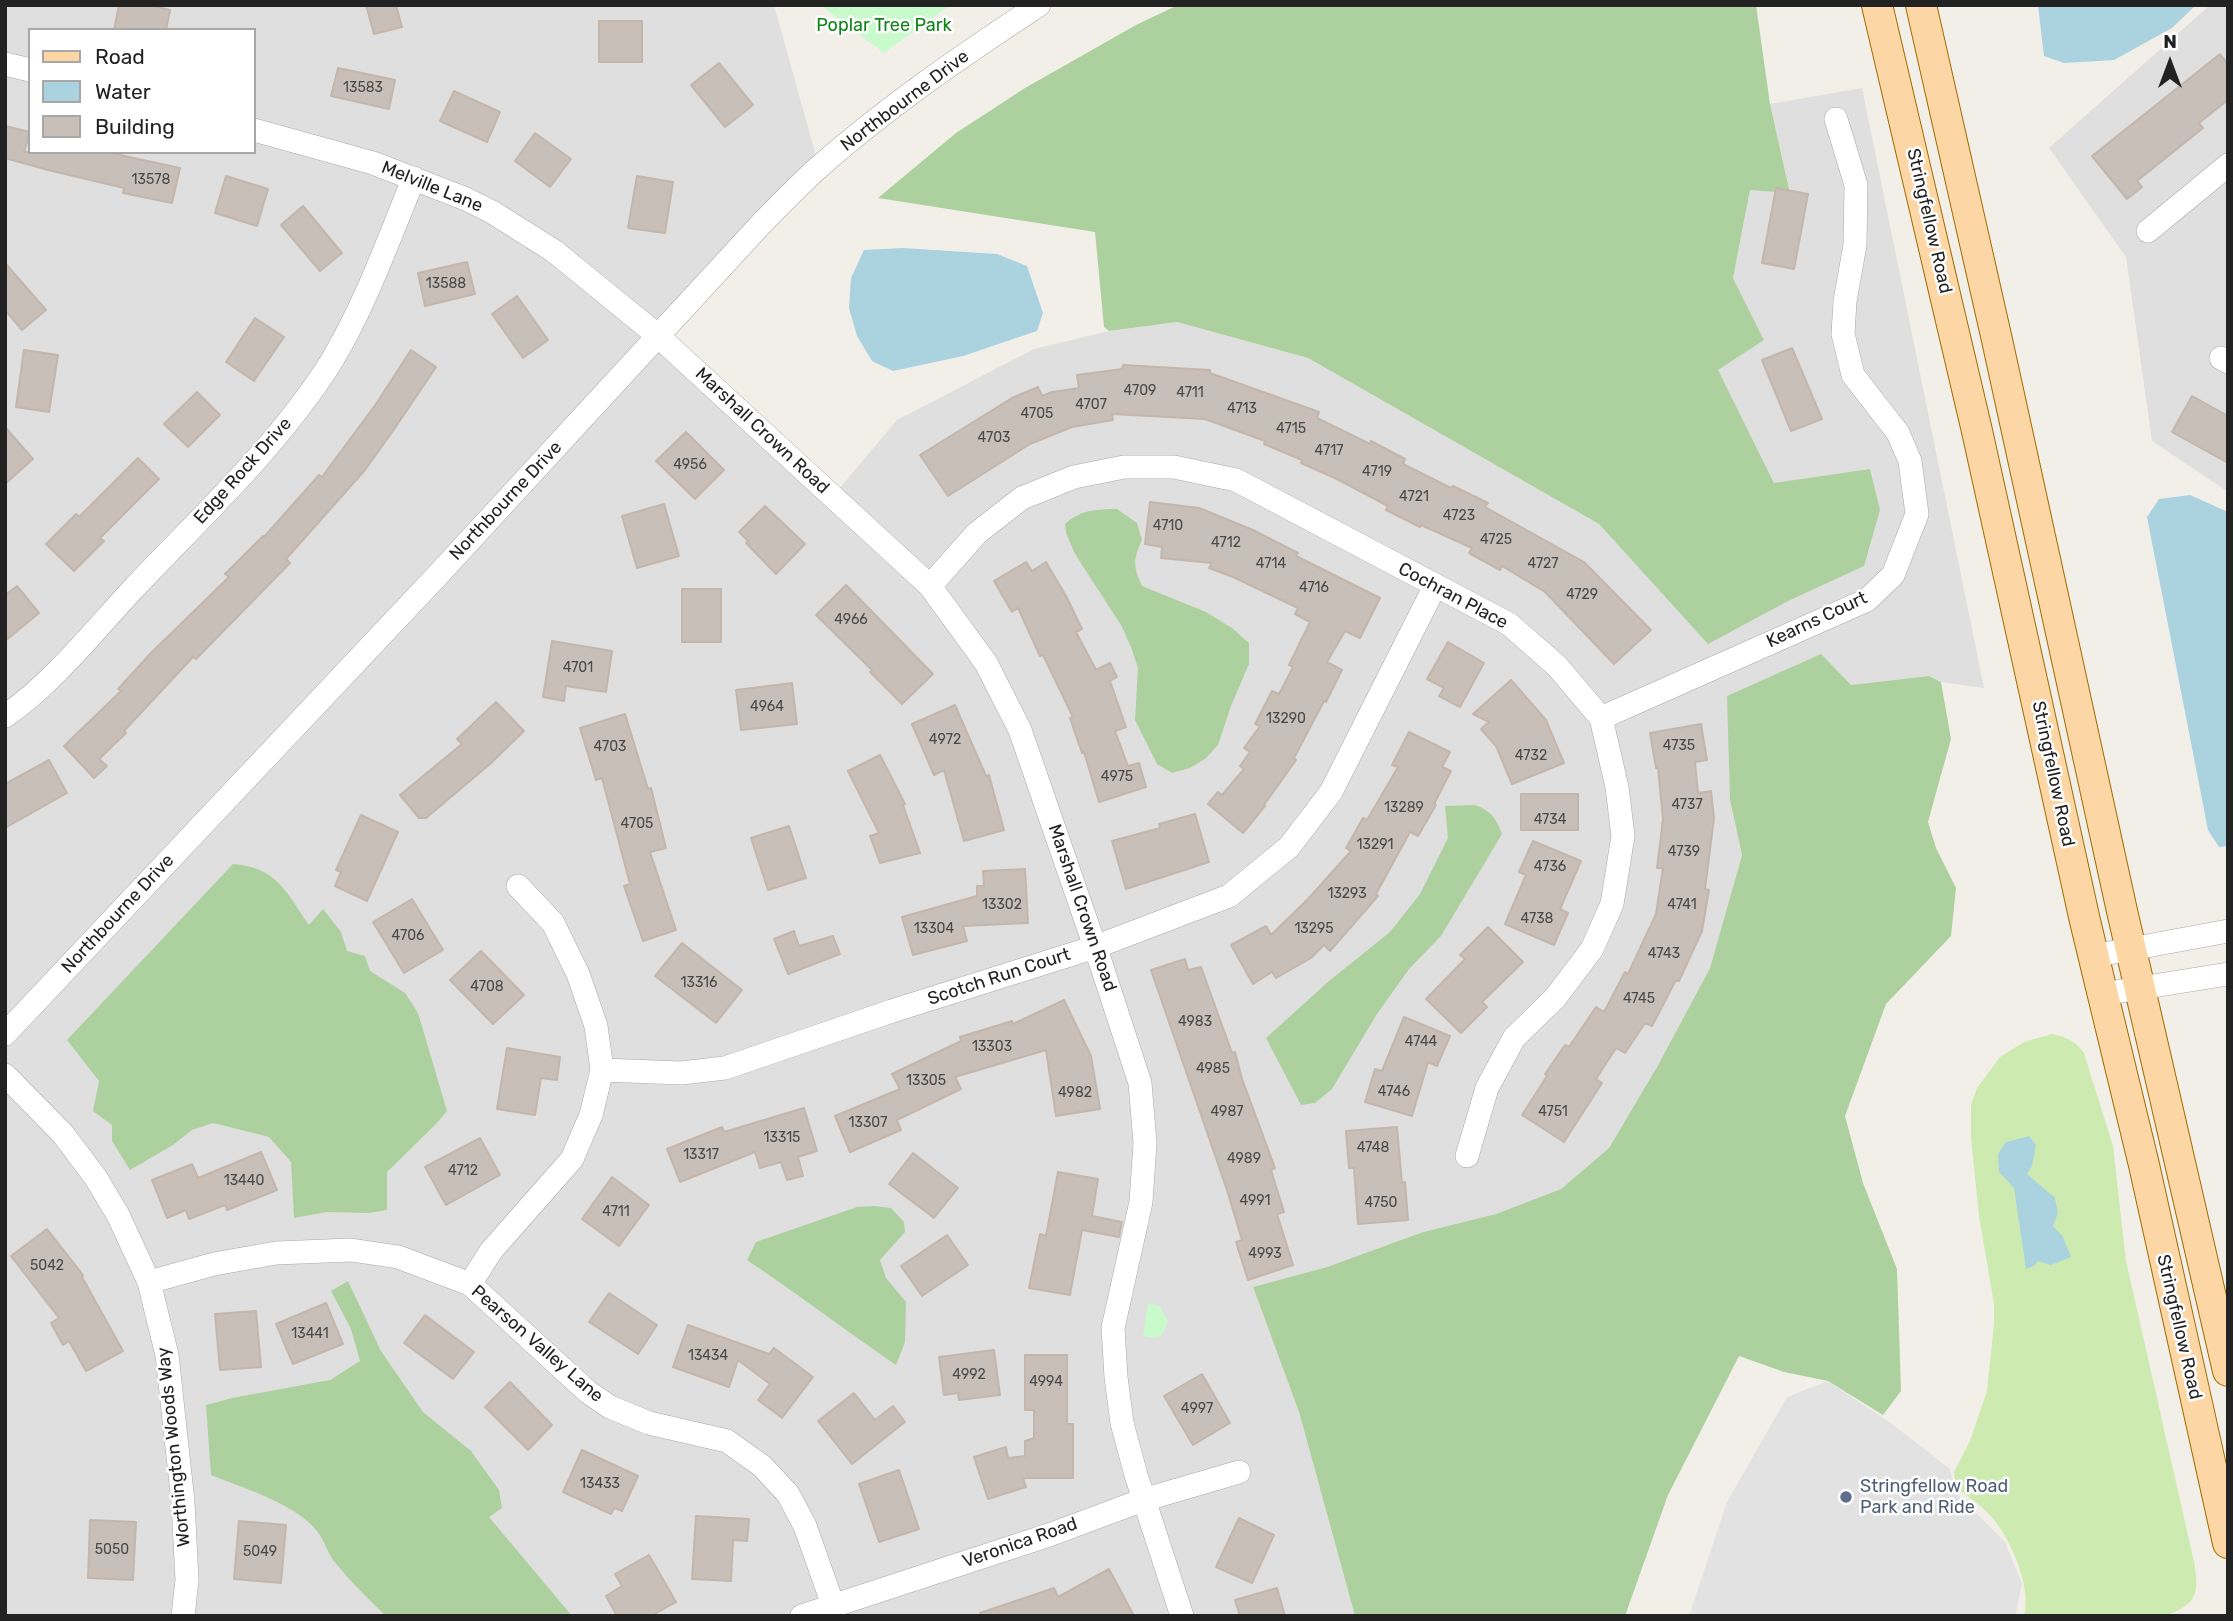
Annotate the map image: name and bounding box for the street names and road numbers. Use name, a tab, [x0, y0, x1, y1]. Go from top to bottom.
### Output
street label: Northbourne Drive	[837, 46, 973, 156]
street label: Stringfellow Road	[1902, 146, 1956, 296]
street label: Melville Lane	[378, 157, 486, 217]
street label: Marshall Crown Road	[690, 363, 834, 499]
street label: Edge Rock Drive	[190, 413, 296, 529]
street label: Northbourne Drive	[445, 437, 567, 565]
street label: Cochran Place	[1394, 558, 1512, 634]
street label: Kearns Court	[1763, 587, 1871, 653]
street label: Stringfellow Road	[2027, 699, 2079, 849]
street label: Marshall Crown Road	[1043, 822, 1121, 994]
street label: Northbourne Drive	[57, 850, 179, 978]
street label: Scotch Run Court	[925, 944, 1073, 1010]
street label: Stringfellow Road	[2152, 1252, 2206, 1402]
street label: Pearson Valley Lane	[467, 1281, 607, 1407]
street label: Worthington Woods Way	[153, 1346, 195, 1548]
street label: Veronica Road	[960, 1513, 1080, 1573]

